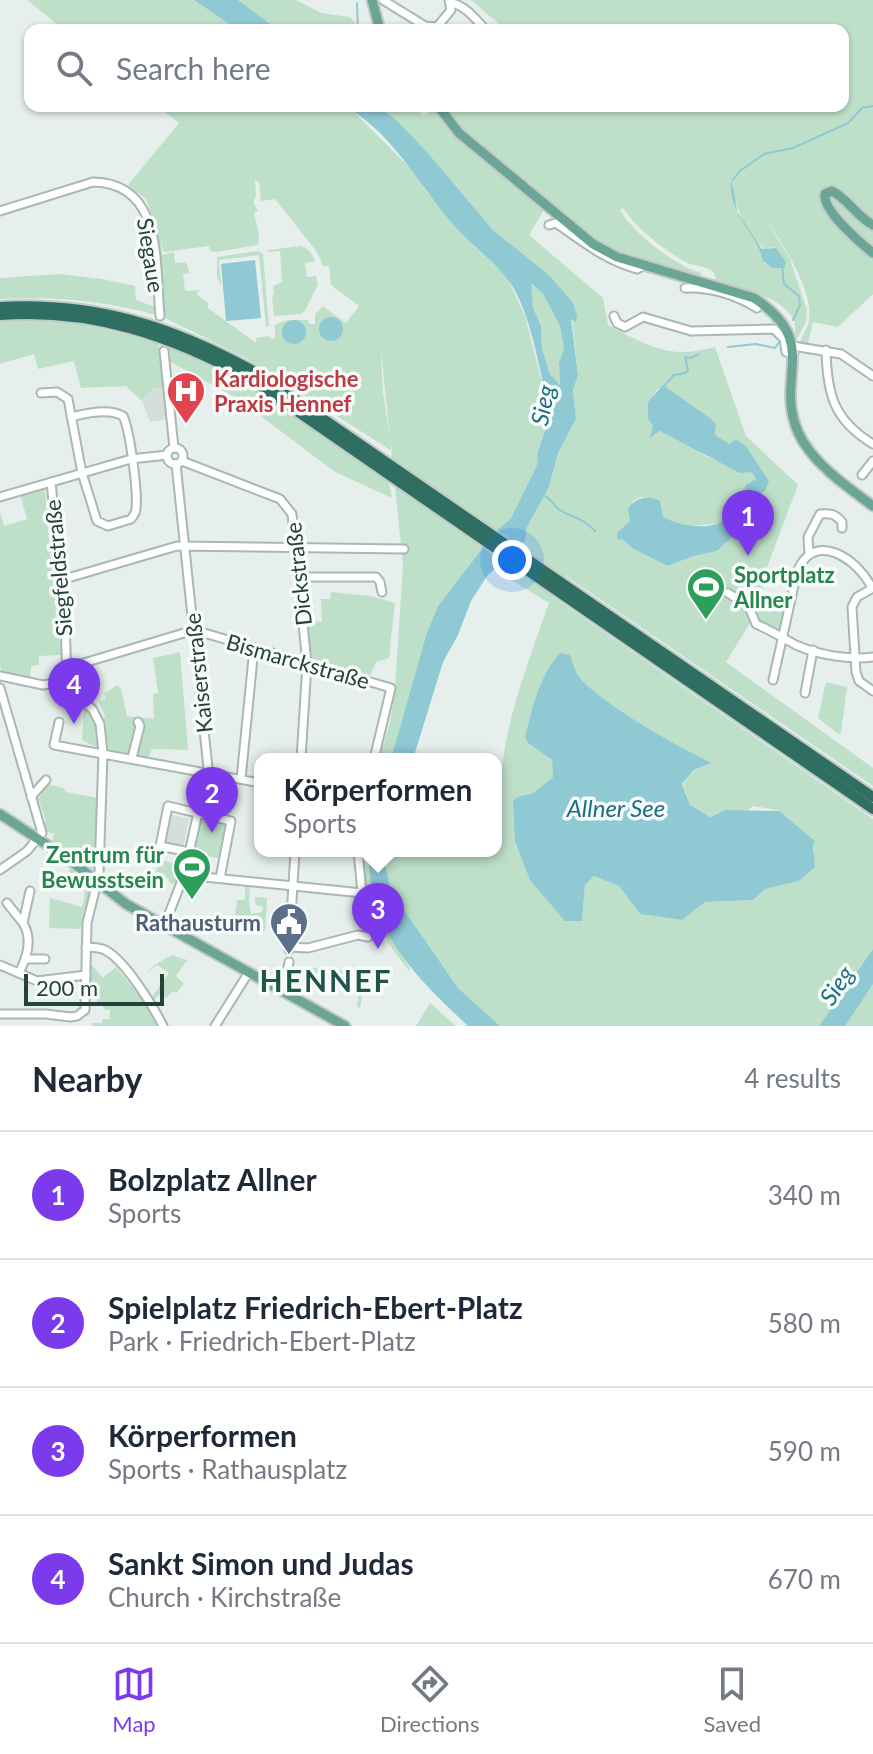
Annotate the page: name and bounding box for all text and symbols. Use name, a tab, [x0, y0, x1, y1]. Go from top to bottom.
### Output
search box	[24, 24, 849, 112]
icon: search	[52, 46, 96, 90]
text: Search here	[116, 50, 271, 86]
street label: Siegaue	[132, 216, 170, 294]
place label: Kardiologische Praxis Hennef	[214, 365, 359, 417]
hospital icon: Kardiologische Praxis Hennef	[165, 370, 207, 425]
water label: Sieg	[524, 382, 560, 428]
pin: 1	[722, 490, 774, 556]
street label: Siegfeldstraße	[39, 498, 77, 638]
street label: Dickstraße	[279, 521, 317, 627]
your location	[492, 540, 532, 580]
place label: Sportplatz Allner	[733, 561, 835, 613]
sports icon: Sportplatz Allner	[685, 566, 727, 621]
street label: Kaiserstraße	[178, 612, 218, 734]
street label: Bismarckstraße	[223, 628, 373, 694]
pin: 4	[48, 658, 100, 724]
popup	[254, 753, 502, 857]
pin: 2	[186, 767, 238, 833]
text: Körperformen	[284, 771, 472, 807]
water label: Allner See	[566, 793, 665, 822]
text: Sports	[284, 807, 357, 839]
place label: Zentrum für Bewusstsein	[41, 841, 165, 893]
sports icon: Zentrum für Bewusstsein	[171, 846, 213, 901]
pin: 3	[352, 883, 404, 949]
public building icon: Rathausturm	[268, 901, 310, 956]
place label: Rathausturm	[135, 909, 261, 936]
water label: Sieg	[813, 960, 860, 1010]
district label: HENNEF	[260, 962, 392, 998]
scale bar	[24, 970, 164, 1006]
text: 200 m	[36, 974, 98, 1001]
text: Nearby	[32, 1058, 143, 1099]
text: 4 results	[744, 1062, 841, 1094]
text: Bolzplatz Allner	[108, 1161, 317, 1197]
text: 1	[50, 1179, 66, 1211]
text: 340 m	[768, 1179, 841, 1211]
text: Sports	[108, 1197, 181, 1229]
text: Spielplatz Friedrich-Ebert-Platz	[108, 1289, 523, 1325]
text: 2	[50, 1307, 66, 1339]
text: 580 m	[768, 1307, 841, 1339]
text: Park · Friedrich-Ebert-Platz	[108, 1325, 416, 1357]
text: Körperformen	[108, 1417, 297, 1453]
text: 3	[50, 1435, 66, 1467]
text: 590 m	[768, 1435, 841, 1467]
text: Sports · Rathausplatz	[108, 1453, 347, 1485]
text: Sankt Simon und Judas	[108, 1545, 414, 1581]
text: 4	[50, 1563, 66, 1595]
text: 670 m	[768, 1563, 841, 1595]
text: Church · Kirchstraße	[108, 1581, 341, 1613]
tab: Map	[112, 1662, 156, 1737]
tab: Directions	[380, 1662, 479, 1737]
tab: Saved	[703, 1662, 761, 1737]

